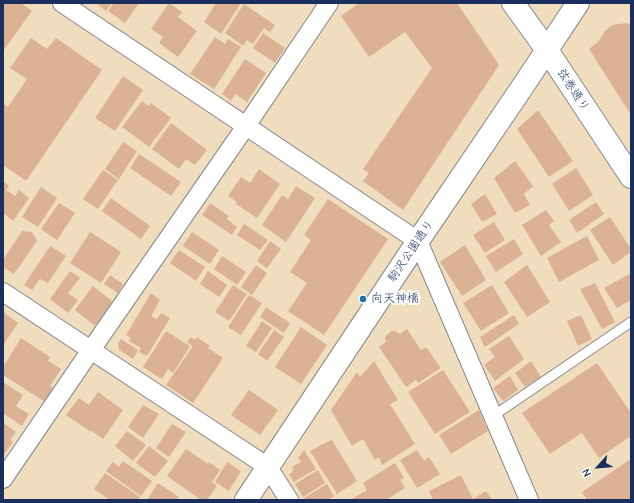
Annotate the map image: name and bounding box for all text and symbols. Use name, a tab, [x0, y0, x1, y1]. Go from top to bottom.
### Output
street label: 弦巻通り	[554, 66, 592, 114]
street label: 駒沢公園通り	[385, 217, 437, 285]
place label: 向天神橋	[371, 292, 419, 306]
marker: 向天神橋	[358, 294, 368, 304]
north arrow	[578, 447, 618, 487]
text: N	[579, 467, 594, 479]

